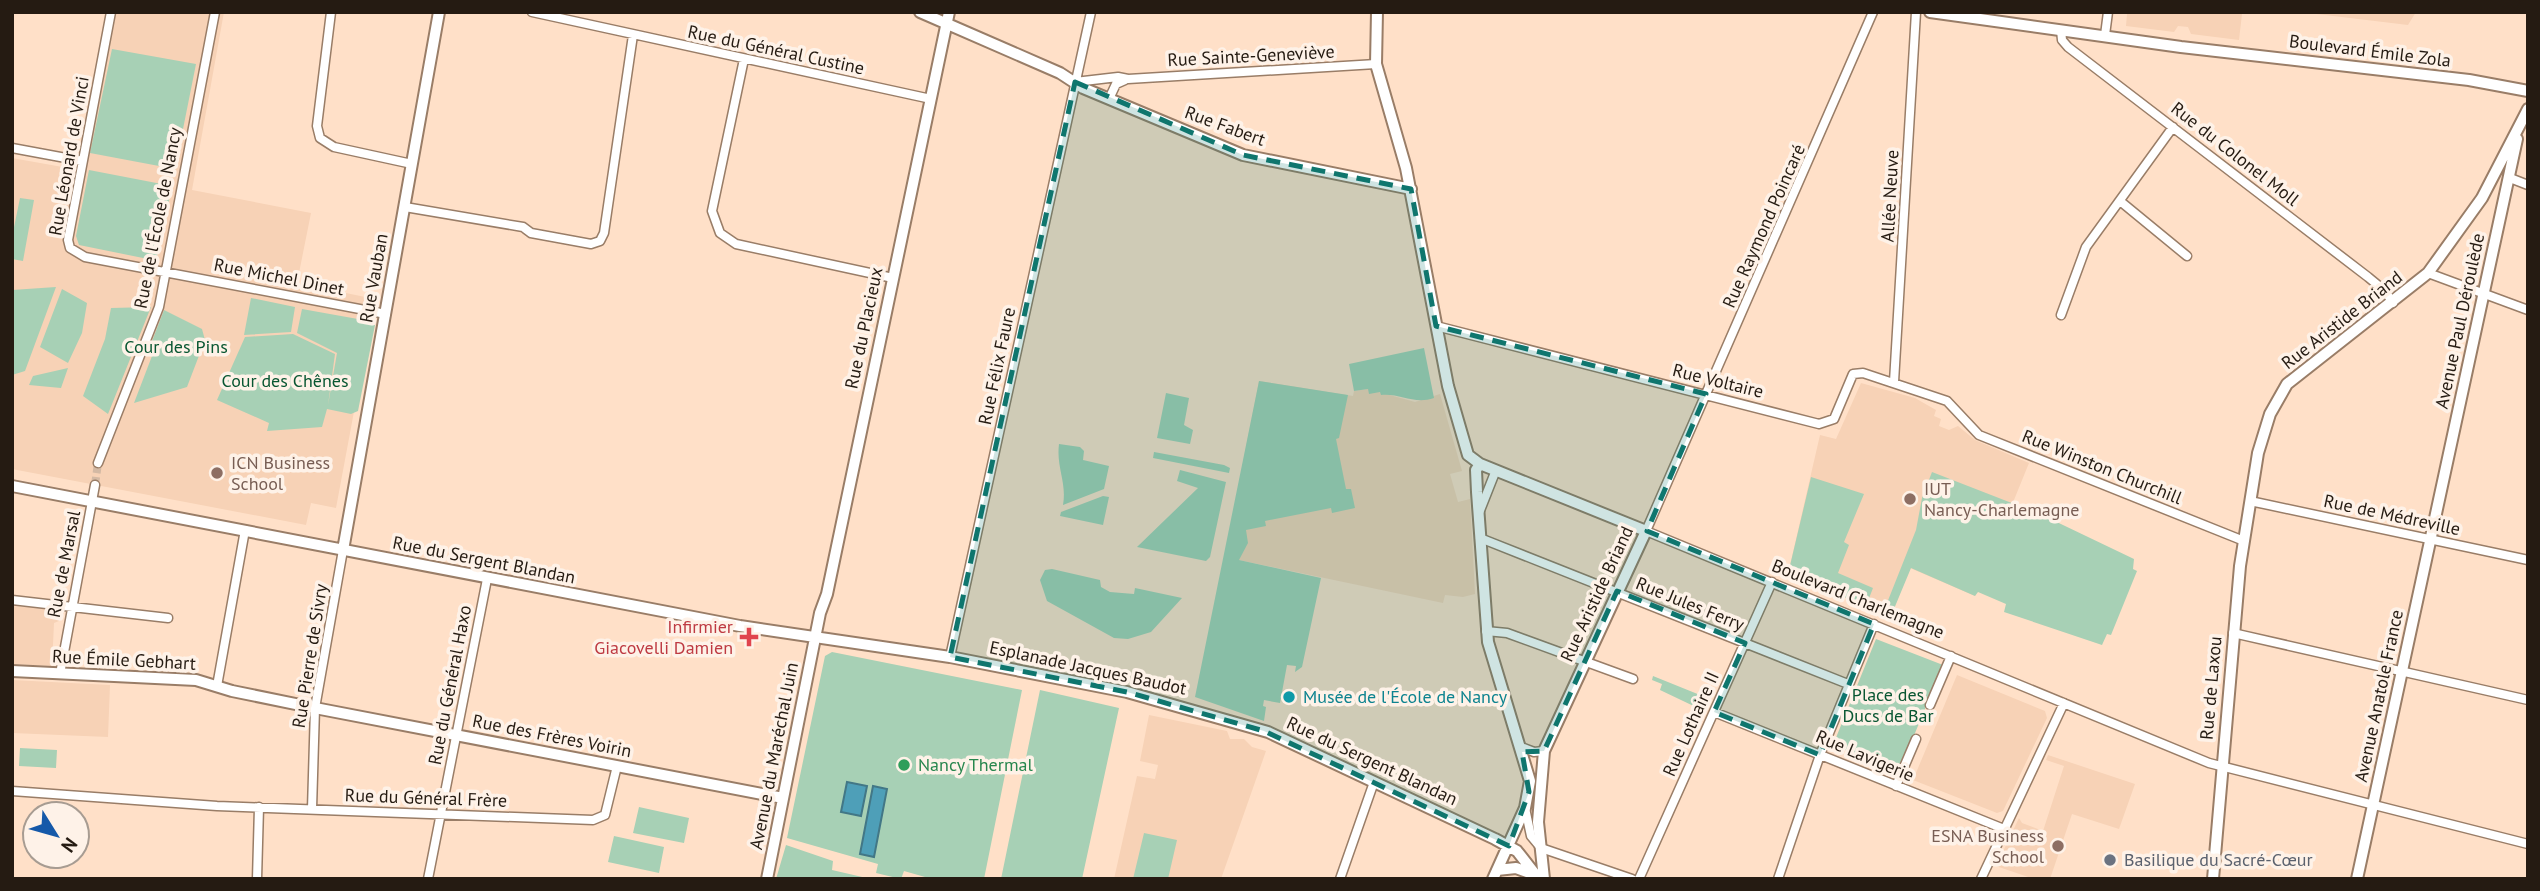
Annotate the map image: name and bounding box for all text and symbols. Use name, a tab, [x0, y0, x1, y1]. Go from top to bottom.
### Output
street label: Rue du Général Custine	[686, 20, 866, 79]
street label: Boulevard Émile Zola	[2288, 29, 2452, 72]
street label: Rue Sainte-Geneviève	[1167, 40, 1335, 71]
street label: Rue Léonard de Vinci	[43, 74, 94, 237]
street label: Rue du Colonel Moll	[2167, 97, 2304, 211]
street label: Rue Fabert	[1182, 100, 1269, 151]
street label: Rue de l'École de Nancy	[129, 125, 186, 310]
street label: Rue Raymond Poincaré	[1717, 140, 1810, 311]
street label: Allée Neuve	[1876, 149, 1903, 243]
street label: Avenue Paul Déroulède	[2430, 231, 2489, 411]
street label: Rue Vauban	[354, 232, 393, 324]
street label: Rue Michel Dinet	[212, 253, 346, 300]
street label: Rue du Placieux	[839, 265, 888, 391]
street label: Rue Aristide Briand	[2277, 265, 2407, 374]
street label: Rue Félix Faure	[973, 305, 1020, 427]
park label: Cour des Pins	[124, 335, 228, 358]
street label: Rue Voltaire	[1670, 358, 1766, 403]
park label: Cour des Chênes	[222, 369, 348, 392]
street label: Rue Winston Churchill	[2019, 424, 2186, 509]
place label: ICN Business School	[231, 451, 330, 495]
marker: ICN Business School	[209, 465, 225, 481]
place label: IUT Nancy-Charlemagne	[1924, 477, 2079, 521]
street label: Rue de Médreville	[2322, 489, 2462, 540]
marker: IUT Nancy-Charlemagne	[1902, 491, 1918, 507]
street label: Rue de Marsal	[42, 508, 85, 620]
street label: Rue Aristide Briand	[1555, 522, 1638, 665]
street label: Rue du Sergent Blandan	[391, 530, 577, 589]
street label: Boulevard Charlemagne	[1769, 553, 1948, 644]
street label: Rue Jules Ferry	[1633, 571, 1748, 636]
street label: Rue Pierre de Sivry	[287, 582, 332, 730]
street label: Rue du Général Haxo	[423, 603, 476, 767]
street label: Avenue Anatole France	[2349, 608, 2408, 784]
place label: Infirmier Giacovelli Damien	[594, 615, 733, 659]
marker: Infirmier Giacovelli Damien	[739, 627, 759, 647]
street label: Esplanade Jacques Baudot	[987, 635, 1189, 700]
street label: Rue de Laxou	[2195, 635, 2226, 741]
street label: Rue Émile Gebhart	[52, 644, 196, 675]
street label: Avenue du Maréchal Juin	[744, 660, 803, 851]
street label: Rue Lothaire II	[1657, 668, 1724, 780]
park label: Place des Ducs de Bar	[1842, 683, 1934, 727]
place label: Musée de l'École de Nancy	[1303, 685, 1508, 708]
marker: Musée de l'École de Nancy	[1281, 689, 1297, 705]
street label: Rue des Frères Voirin	[471, 709, 634, 762]
street label: Rue du Sergent Blandan	[1283, 711, 1461, 810]
street label: Rue Lavigerie	[1813, 725, 1918, 787]
place label: Nancy Thermal	[918, 753, 1033, 776]
marker: Nancy Thermal	[896, 757, 912, 773]
street label: Rue du Général Frère	[344, 783, 508, 812]
north arrow	[21, 800, 91, 870]
place label: ESNA Business School	[1931, 824, 2045, 868]
text: N	[56, 833, 83, 857]
marker: ESNA Business School	[2050, 838, 2066, 854]
place label: Basilique du Sacré-Cœur	[2124, 848, 2313, 871]
marker: Basilique du Sacré-Cœur	[2102, 852, 2118, 868]

